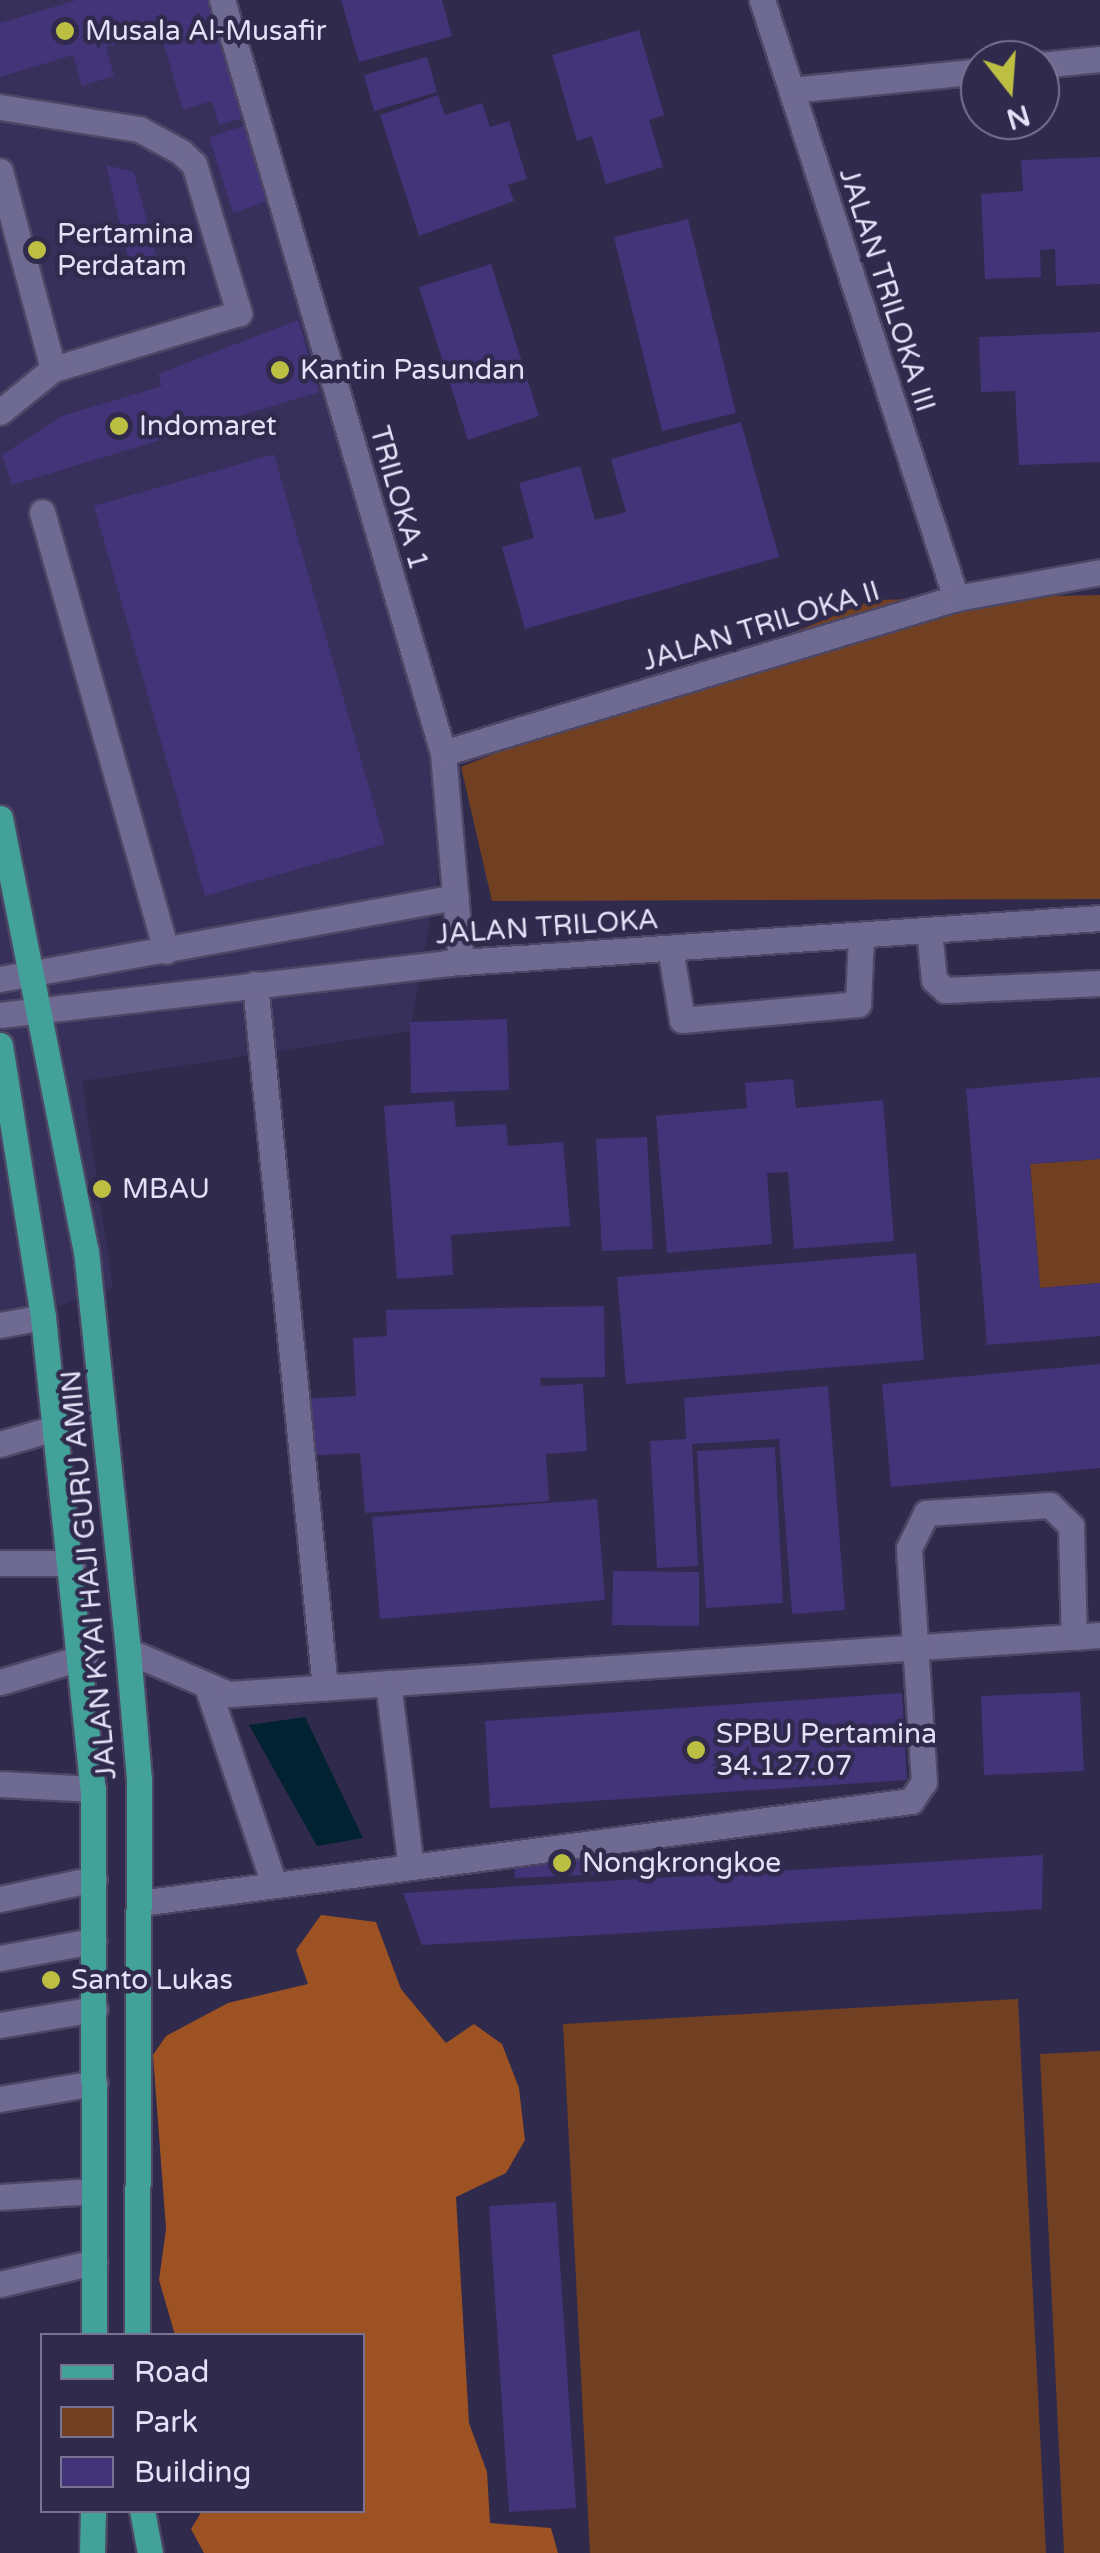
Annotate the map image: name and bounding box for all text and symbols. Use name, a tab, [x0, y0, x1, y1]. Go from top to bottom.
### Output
place label: Musala Al-Musafir	[85, 14, 326, 48]
marker: Musala Al-Musafir	[54, 20, 76, 42]
north arrow	[960, 40, 1060, 140]
text: N	[1002, 97, 1034, 136]
street label: JALAN TRILOKA III	[832, 164, 942, 416]
place label: Pertamina Perdatam	[57, 217, 194, 283]
marker: Pertamina Perdatam	[26, 239, 48, 261]
place label: Kantin Pasundan	[300, 353, 525, 387]
marker: Kantin Pasundan	[269, 359, 291, 381]
place label: Indomaret	[139, 409, 277, 443]
marker: Indomaret	[108, 415, 130, 437]
street label: TRILOKA 1	[362, 422, 436, 574]
street label: JALAN TRILOKA II	[638, 574, 884, 678]
street label: JALAN TRILOKA	[435, 902, 659, 952]
place label: MBAU	[122, 1172, 210, 1206]
marker: MBAU	[91, 1178, 113, 1200]
street label: JALAN KYAI HAJI GURU AMIN	[54, 1369, 124, 1781]
place label: SPBU Pertamina 34.127.07	[716, 1717, 937, 1783]
marker: SPBU Pertamina 34.127.07	[685, 1739, 707, 1761]
place label: Nongkrongkoe	[582, 1846, 781, 1880]
marker: Nongkrongkoe	[551, 1852, 573, 1874]
place label: Santo Lukas	[71, 1963, 233, 1997]
marker: Santo Lukas	[40, 1969, 62, 1991]
legend	[40, 2333, 365, 2513]
text: Road	[134, 2354, 209, 2391]
text: Park	[134, 2404, 198, 2441]
text: Building	[134, 2454, 251, 2491]

